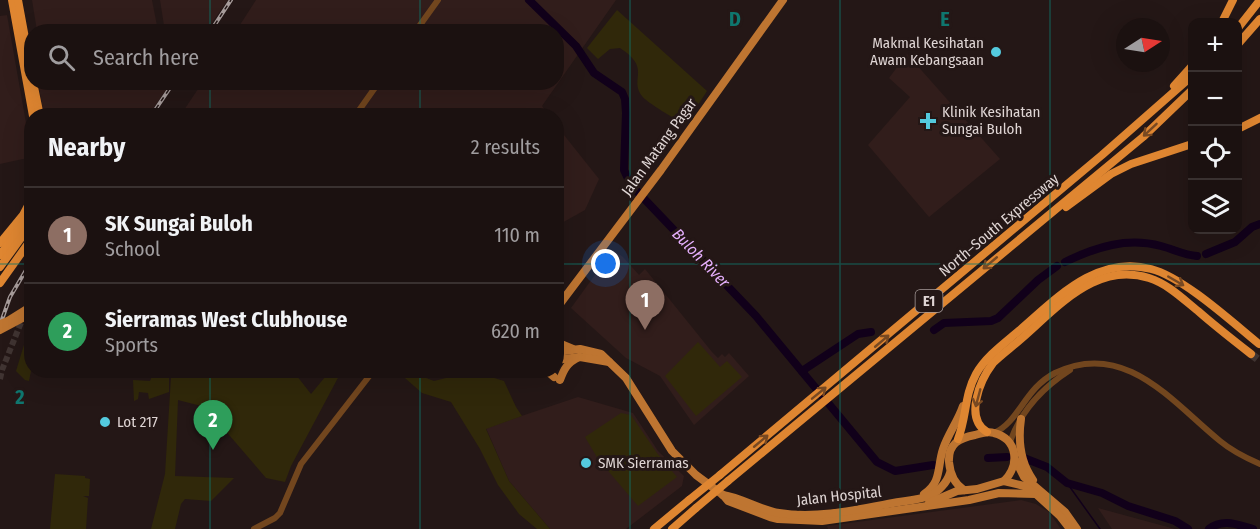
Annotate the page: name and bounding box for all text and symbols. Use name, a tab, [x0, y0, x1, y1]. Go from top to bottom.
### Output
text: D	[729, 7, 741, 31]
text: E	[940, 7, 950, 31]
north arrow	[1116, 18, 1170, 72]
map controls	[1188, 18, 1242, 234]
button: +	[1188, 18, 1242, 72]
search box	[24, 24, 564, 90]
place label: Makmal Kesihatan Awam Kebangsaan	[870, 34, 984, 69]
icon: search	[45, 41, 78, 74]
text: Search here	[93, 44, 199, 71]
marker: Makmal Kesihatan Awam Kebangsaan	[989, 45, 1003, 59]
button: −	[1188, 72, 1242, 126]
street label: Jalan Matang Pagar	[618, 94, 701, 199]
place label: Klinik Kesihatan Sungai Buloh	[942, 103, 1041, 138]
marker: Klinik Kesihatan Sungai Buloh	[919, 112, 937, 130]
one-way arrow	[1143, 123, 1158, 137]
button: locate	[1188, 126, 1242, 180]
text: Nearby	[48, 132, 125, 163]
text: 2 results	[471, 135, 540, 159]
street label: North–South Expressway	[935, 169, 1063, 280]
button: layers	[1188, 180, 1242, 234]
text: SK Sungai Buloh	[105, 210, 253, 237]
text: 1	[63, 223, 72, 247]
text: 110 m	[494, 223, 540, 247]
water label: Buloh River	[668, 225, 734, 292]
text: School	[105, 237, 160, 261]
your location	[591, 249, 620, 278]
one-way arrow	[983, 256, 998, 270]
one-way arrow	[1167, 275, 1184, 287]
pin: 1	[626, 280, 664, 330]
road number: E1	[916, 290, 942, 312]
text: Sierramas West Clubhouse	[105, 306, 348, 333]
text: 2	[63, 319, 72, 343]
text: 620 m	[491, 319, 540, 343]
text: Sports	[105, 333, 158, 357]
one-way arrow	[874, 334, 890, 347]
text: 2	[14, 385, 25, 409]
one-way arrow	[811, 386, 827, 399]
one-way arrow	[971, 388, 983, 407]
pin: 2	[194, 400, 232, 450]
place label: Lot 217	[117, 413, 158, 431]
marker: Lot 217	[98, 415, 112, 429]
one-way arrow	[753, 434, 768, 448]
place label: SMK Sierramas	[598, 454, 689, 472]
marker: SMK Sierramas	[579, 456, 593, 470]
street label: Jalan Hospital	[796, 483, 882, 509]

